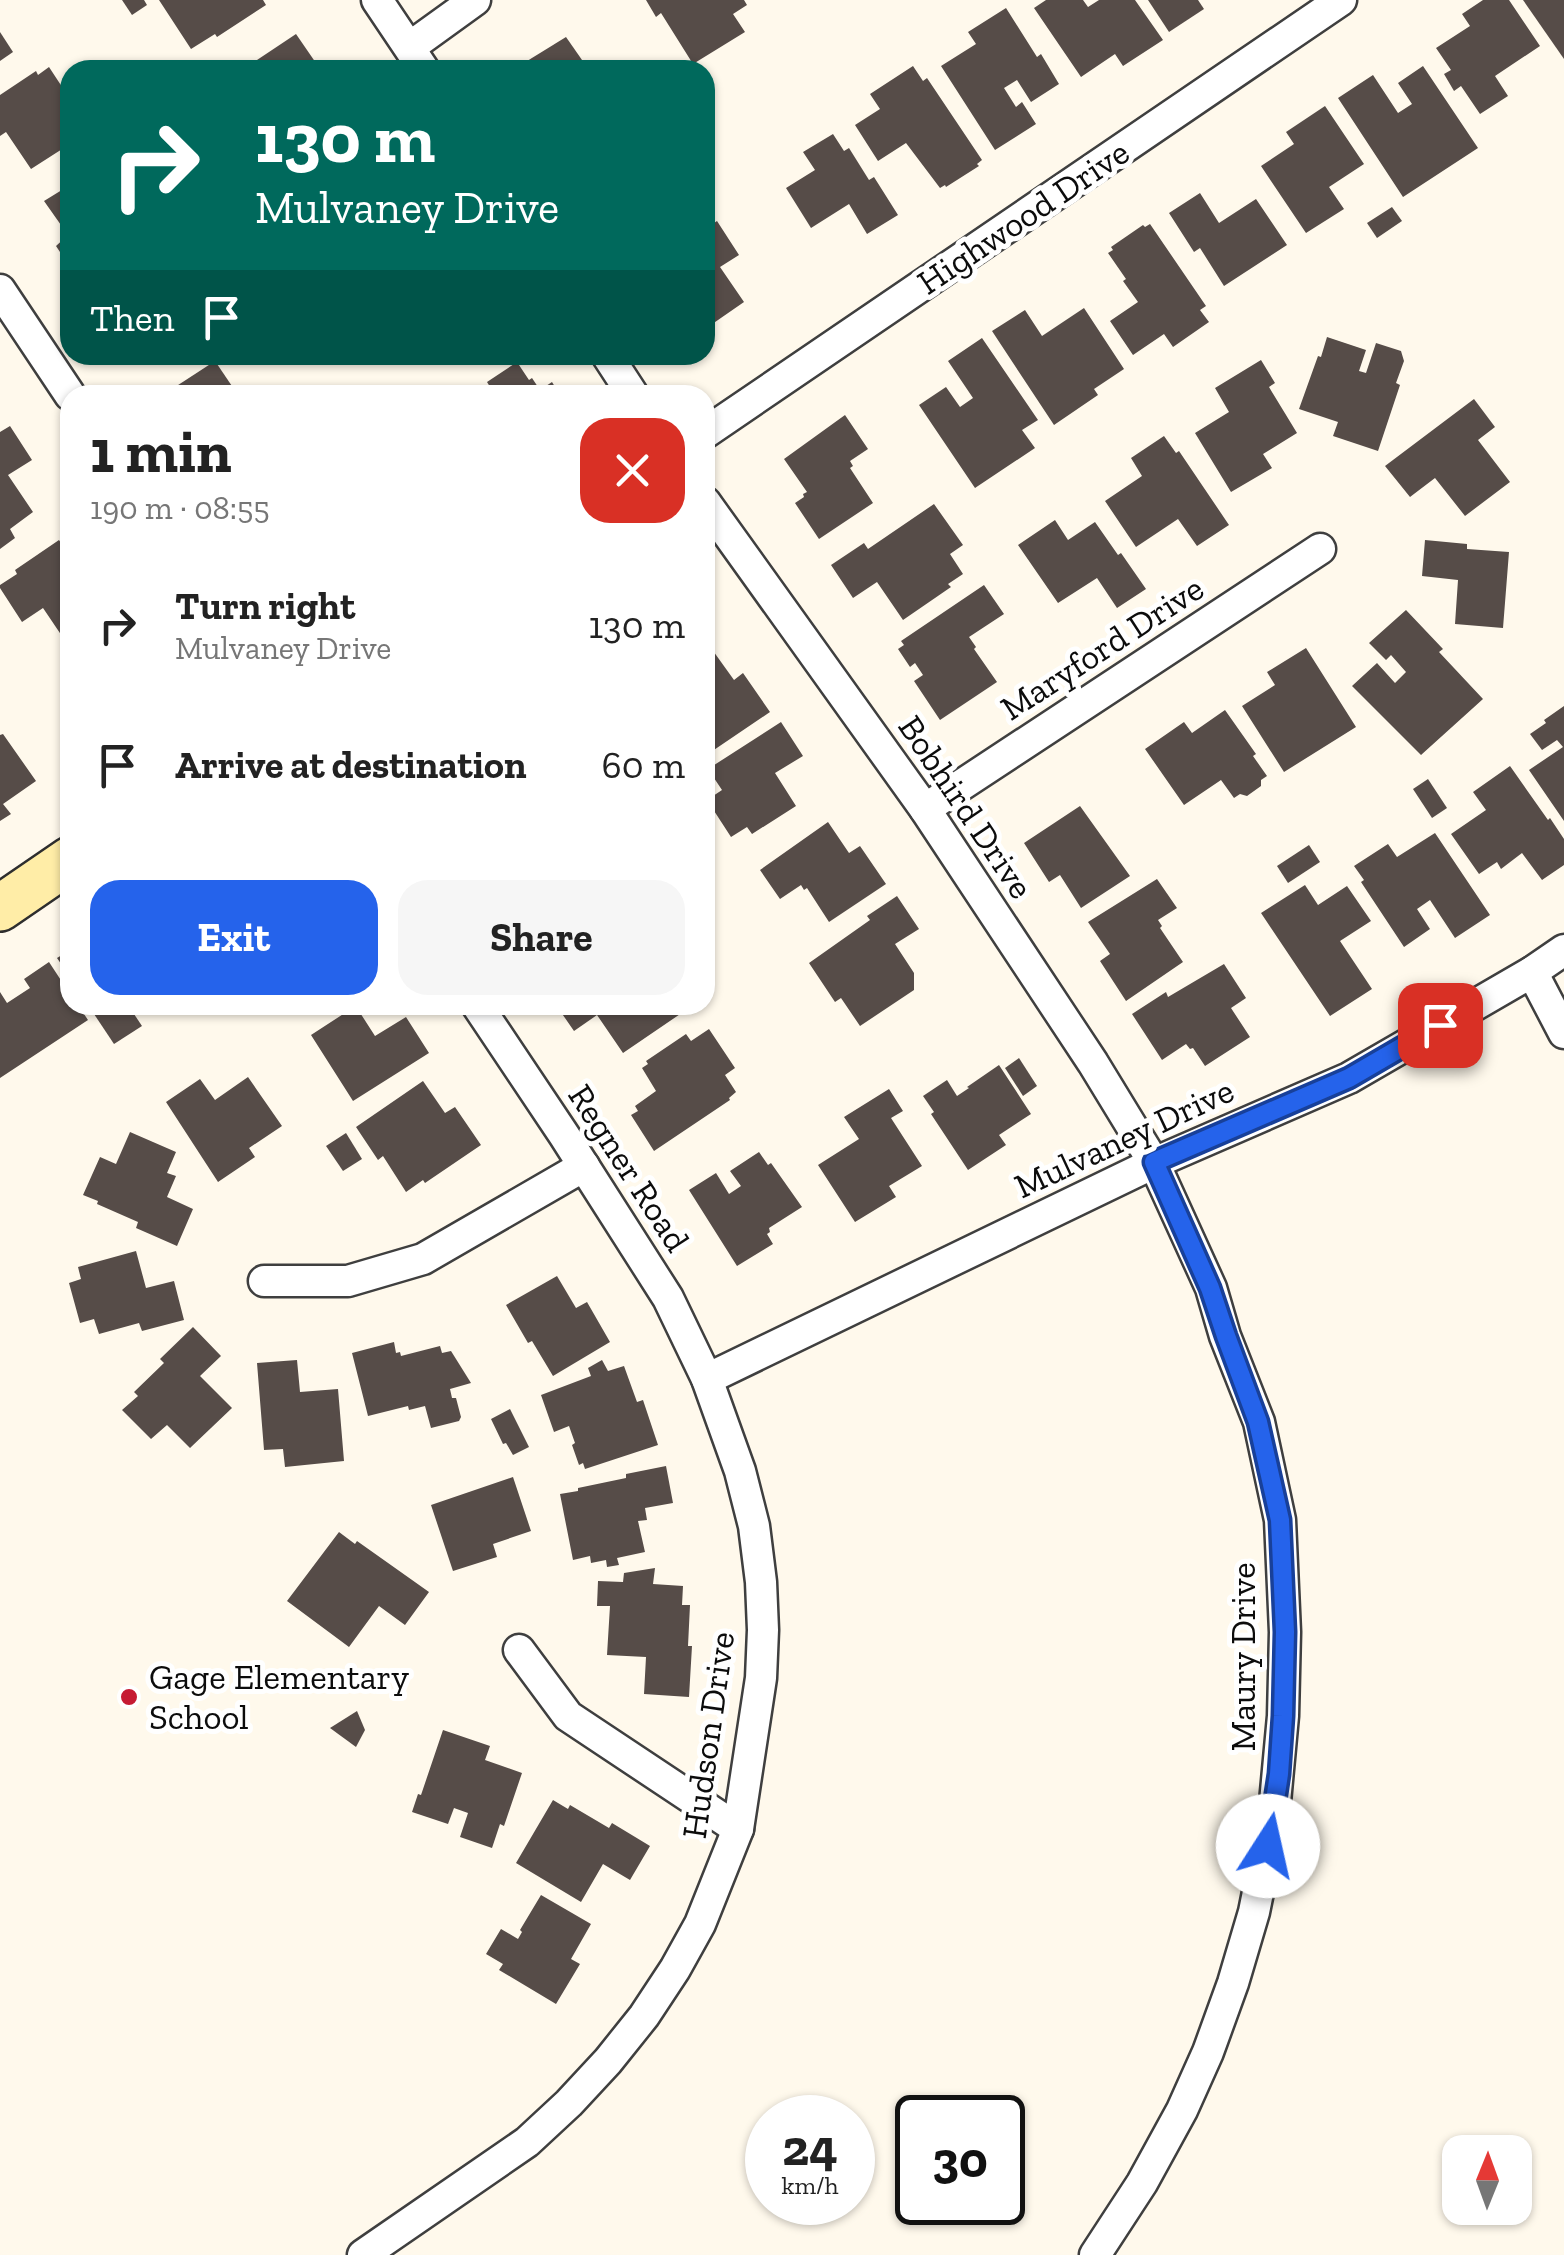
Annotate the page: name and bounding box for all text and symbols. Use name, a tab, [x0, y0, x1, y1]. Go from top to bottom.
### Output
text: 130 m	[255, 96, 435, 180]
icon: right	[90, 100, 220, 230]
street label: Highwood Drive	[909, 131, 1137, 303]
text: Mulvaney Drive	[255, 181, 559, 235]
icon: arrive	[194, 290, 249, 345]
text: Then	[90, 295, 174, 341]
text: 1 min	[90, 415, 232, 487]
button: close	[580, 418, 685, 523]
text: 190 m · 08:55	[90, 489, 270, 527]
street label: Maryford Drive	[993, 567, 1211, 729]
text: Turn right	[175, 583, 355, 629]
icon: right	[90, 598, 145, 653]
text: 130 m	[588, 602, 685, 648]
text: Mulvaney Drive	[175, 629, 391, 667]
street label: Bobhird Drive	[889, 708, 1043, 906]
icon: arrive	[90, 738, 145, 793]
text: Arrive at destination	[175, 742, 526, 788]
text: 60 m	[602, 742, 685, 788]
button: Exit	[90, 880, 378, 995]
button: Share	[398, 880, 685, 995]
pin	[1398, 983, 1483, 1068]
icon: arrive	[1413, 998, 1468, 1053]
street label: Mulvaney Drive	[1008, 1069, 1240, 1207]
street label: Regner Road	[559, 1077, 699, 1259]
street label: Maury Drive	[1222, 1562, 1264, 1752]
street label: Hudson Drive	[673, 1629, 743, 1841]
place label: Gage Elementary School	[149, 1656, 409, 1738]
marker: Gage Elementary School	[118, 1686, 140, 1708]
position arrow	[1216, 1794, 1320, 1898]
speed limit sign: 30	[895, 2095, 1025, 2225]
text: 24	[782, 2118, 838, 2178]
north arrow	[1442, 2135, 1532, 2225]
map controls	[1442, 2135, 1532, 2225]
text: km/h	[781, 2170, 839, 2200]

